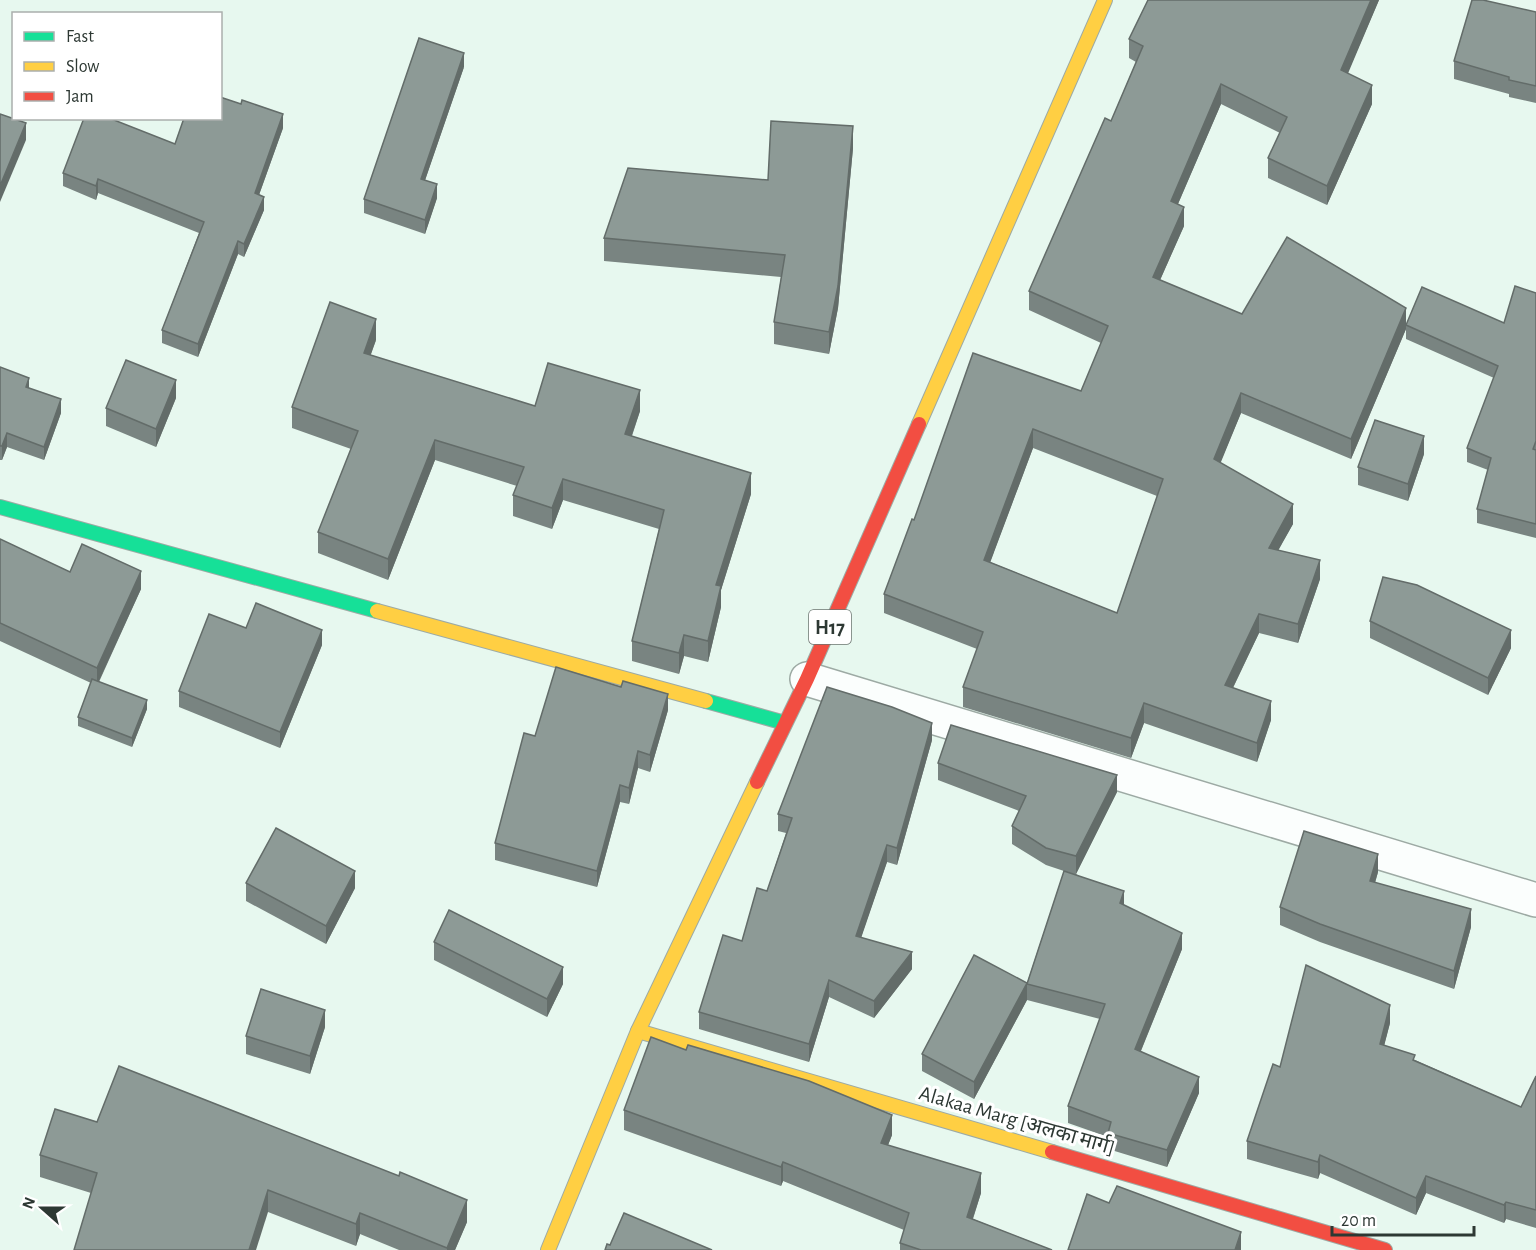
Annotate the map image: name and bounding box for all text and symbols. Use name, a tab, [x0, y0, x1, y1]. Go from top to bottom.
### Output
legend	[12, 12, 222, 120]
text: Fast	[66, 28, 94, 46]
text: Slow	[66, 58, 99, 76]
text: Jam	[66, 88, 94, 106]
road number: H17	[809, 610, 851, 644]
street label: Alakaa Marg [अलका मार्ग]	[917, 1081, 1118, 1158]
north arrow	[12, 1178, 72, 1238]
text: N	[19, 1195, 38, 1211]
scale bar	[1332, 1199, 1474, 1237]
text: 20 m	[1341, 1212, 1376, 1230]

